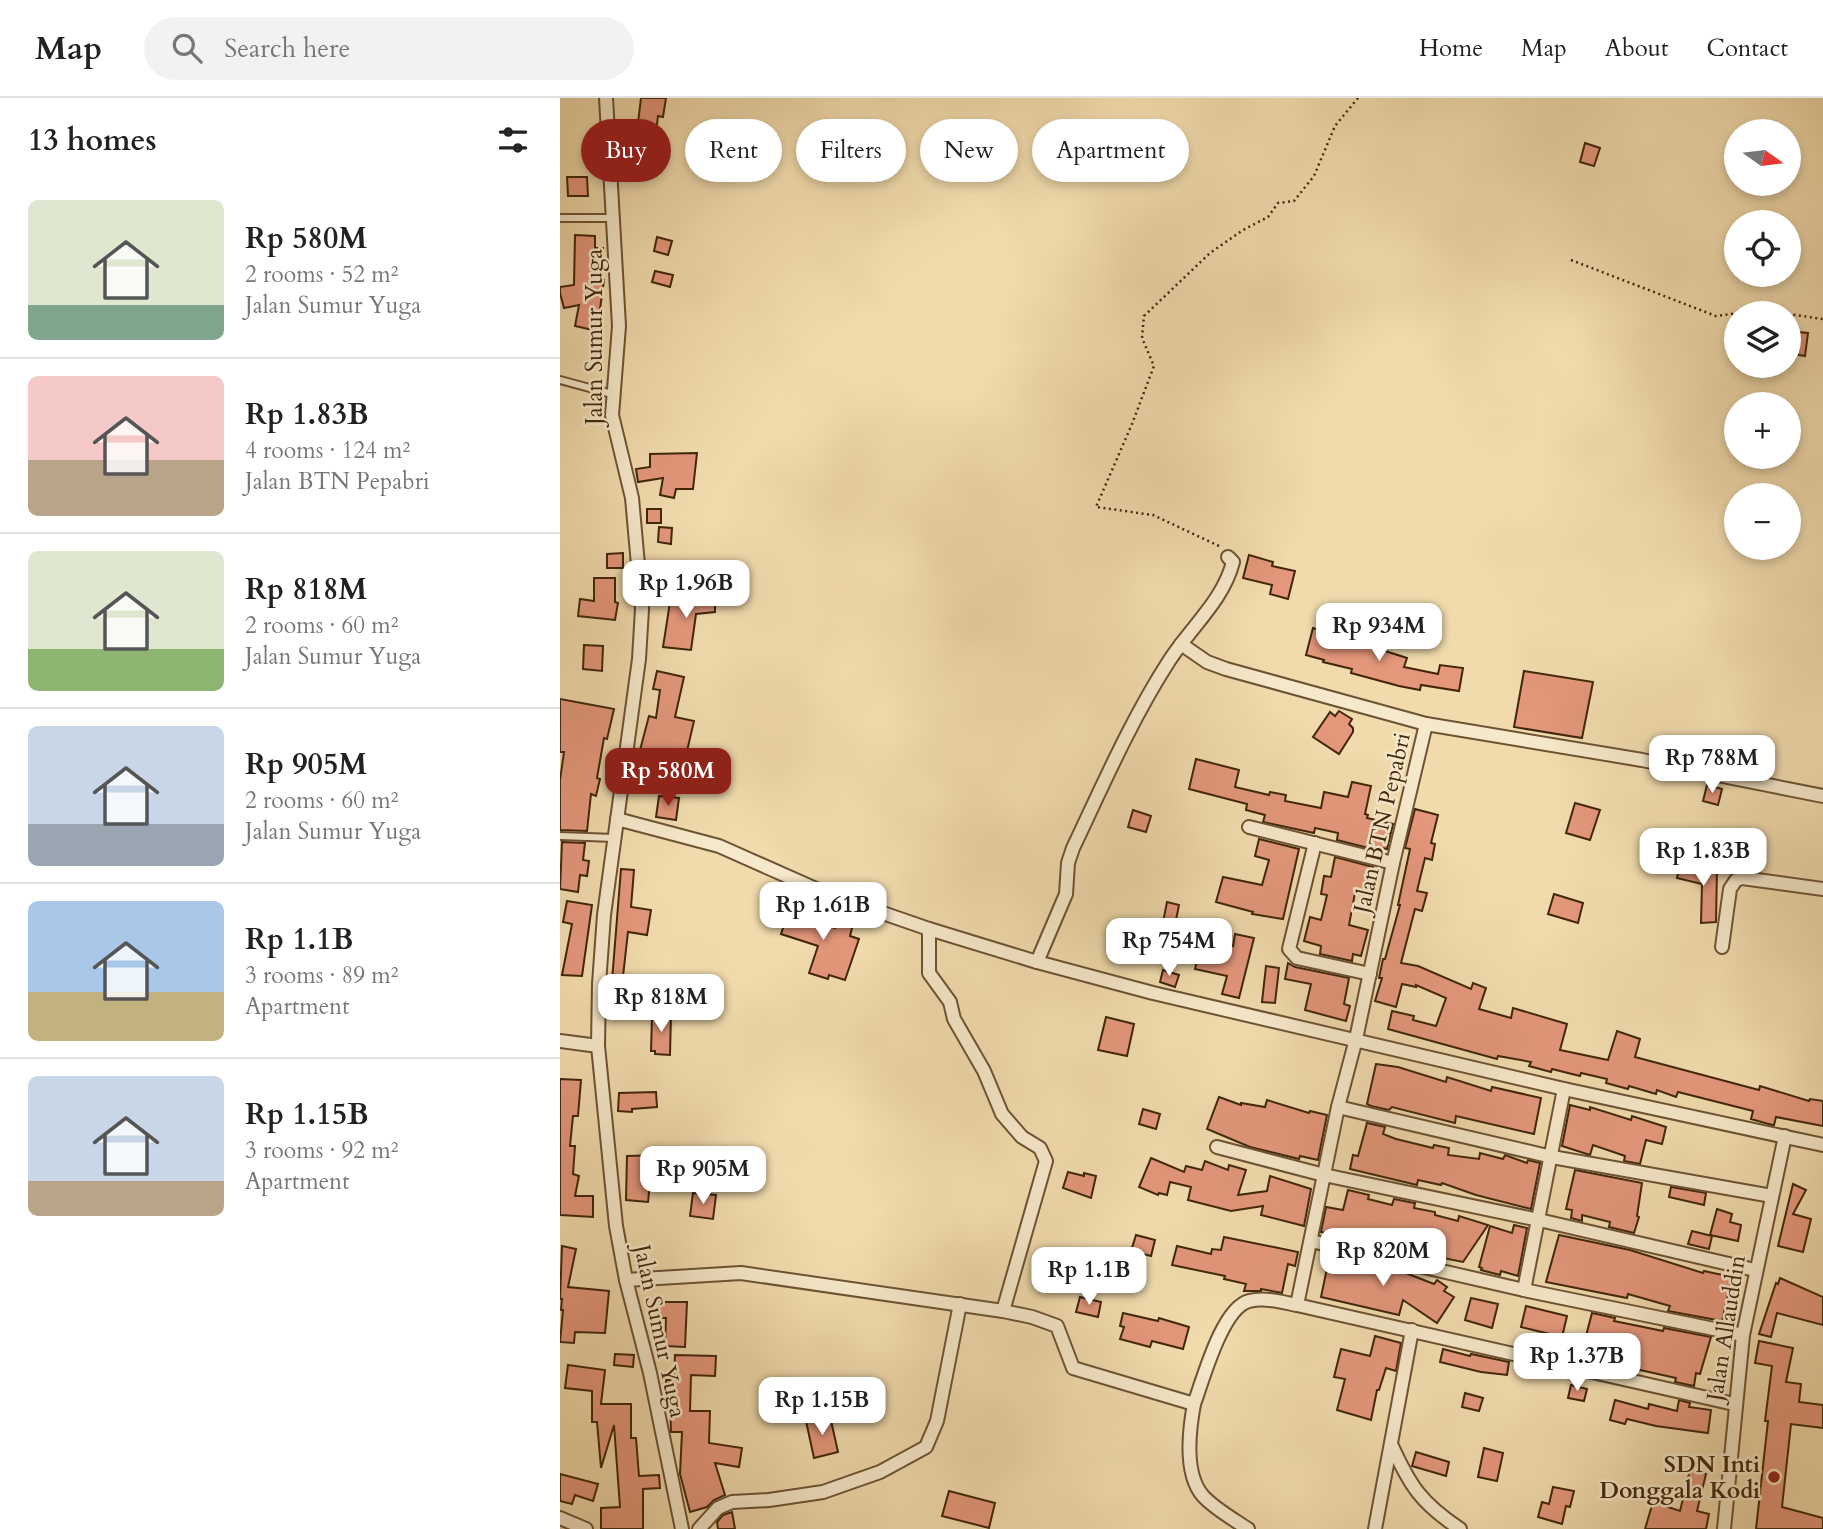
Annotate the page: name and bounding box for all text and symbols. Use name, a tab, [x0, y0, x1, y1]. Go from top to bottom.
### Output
search box	[144, 17, 634, 80]
text: Map	[35, 26, 102, 71]
icon: search	[168, 29, 206, 67]
text: Search here	[224, 31, 350, 66]
text: Home	[1419, 32, 1483, 65]
text: Map	[1521, 32, 1567, 65]
text: About	[1605, 32, 1669, 65]
text: Contact	[1707, 32, 1788, 65]
chip: Buy	[581, 119, 671, 182]
chip: Rent	[685, 119, 782, 182]
chip: Filters	[796, 119, 906, 182]
chip: New	[920, 119, 1018, 182]
chip: Apartment	[1032, 119, 1189, 182]
north arrow	[1724, 119, 1801, 196]
map controls	[1724, 119, 1801, 560]
text: 13 homes	[28, 120, 157, 161]
icon: filters	[494, 121, 532, 159]
button: locate	[1724, 210, 1801, 287]
text: Rp 580M	[245, 218, 367, 259]
icon: home	[84, 228, 168, 312]
street label: Jalan Sumur Yuga	[579, 249, 610, 428]
text: 2 rooms · 52 m²	[245, 259, 398, 290]
text: Jalan Sumur Yuga	[245, 290, 421, 321]
button: layers	[1724, 301, 1801, 378]
button: +	[1724, 392, 1801, 469]
text: Rp 1.83B	[245, 394, 369, 435]
icon: home	[84, 404, 168, 488]
text: 4 rooms · 124 m²	[245, 435, 410, 466]
text: Jalan BTN Pepabri	[245, 466, 429, 497]
button: −	[1724, 483, 1801, 560]
pin: Rp 1.96B	[614, 560, 758, 620]
text: Rp 1.96B	[639, 567, 733, 598]
text: Rp 818M	[245, 569, 367, 610]
icon: home	[84, 579, 168, 663]
pin: Rp 934M	[1314, 603, 1444, 663]
text: 2 rooms · 60 m²	[245, 610, 398, 641]
text: Rp 934M	[1332, 610, 1426, 641]
text: Jalan Sumur Yuga	[245, 641, 421, 672]
street label: Jalan BTN Pepabri	[1345, 730, 1418, 919]
pin: Rp 788M	[1647, 736, 1777, 795]
text: Rp 788M	[1665, 742, 1759, 773]
text: Rp 905M	[245, 744, 367, 785]
pin: Rp 580M	[603, 748, 733, 808]
icon: home	[84, 754, 168, 838]
text: Rp 580M	[621, 755, 715, 786]
text: 2 rooms · 60 m²	[245, 785, 398, 816]
text: Jalan Sumur Yuga	[245, 816, 421, 847]
pin: Rp 1.83B	[1631, 828, 1775, 888]
text: Rp 1.83B	[1656, 835, 1750, 866]
pin: Rp 1.61B	[751, 882, 895, 942]
text: Rp 1.61B	[776, 889, 870, 920]
pin: Rp 754M	[1104, 918, 1234, 978]
text: Rp 1.1B	[245, 919, 353, 960]
text: Rp 754M	[1122, 925, 1216, 956]
icon: home	[84, 929, 168, 1013]
text: 3 rooms · 89 m²	[245, 960, 398, 991]
pin: Rp 818M	[596, 974, 726, 1034]
text: Rp 818M	[614, 981, 708, 1012]
text: Apartment	[245, 991, 349, 1022]
text: Rp 1.15B	[245, 1094, 369, 1135]
icon: home	[84, 1104, 168, 1188]
text: 3 rooms · 92 m²	[245, 1135, 398, 1166]
pin: Rp 905M	[638, 1146, 768, 1206]
text: Rp 905M	[656, 1153, 750, 1184]
text: Apartment	[245, 1166, 349, 1197]
pin: Rp 820M	[1318, 1228, 1448, 1288]
text: Rp 820M	[1336, 1235, 1430, 1266]
street label: Jalan Sumur Yuga	[626, 1239, 693, 1420]
pin: Rp 1.1B	[1024, 1248, 1154, 1307]
street label: Jalan Allauddin	[1699, 1253, 1753, 1406]
text: Rp 1.1B	[1047, 1254, 1131, 1285]
pin: Rp 1.37B	[1505, 1334, 1649, 1393]
text: Rp 1.37B	[1530, 1340, 1624, 1371]
pin: Rp 1.15B	[750, 1378, 894, 1437]
text: Rp 1.15B	[775, 1384, 869, 1415]
place label: SDN Inti Donggala Kodi	[1599, 1449, 1760, 1506]
marker: SDN Inti Donggala Kodi	[1766, 1469, 1782, 1485]

